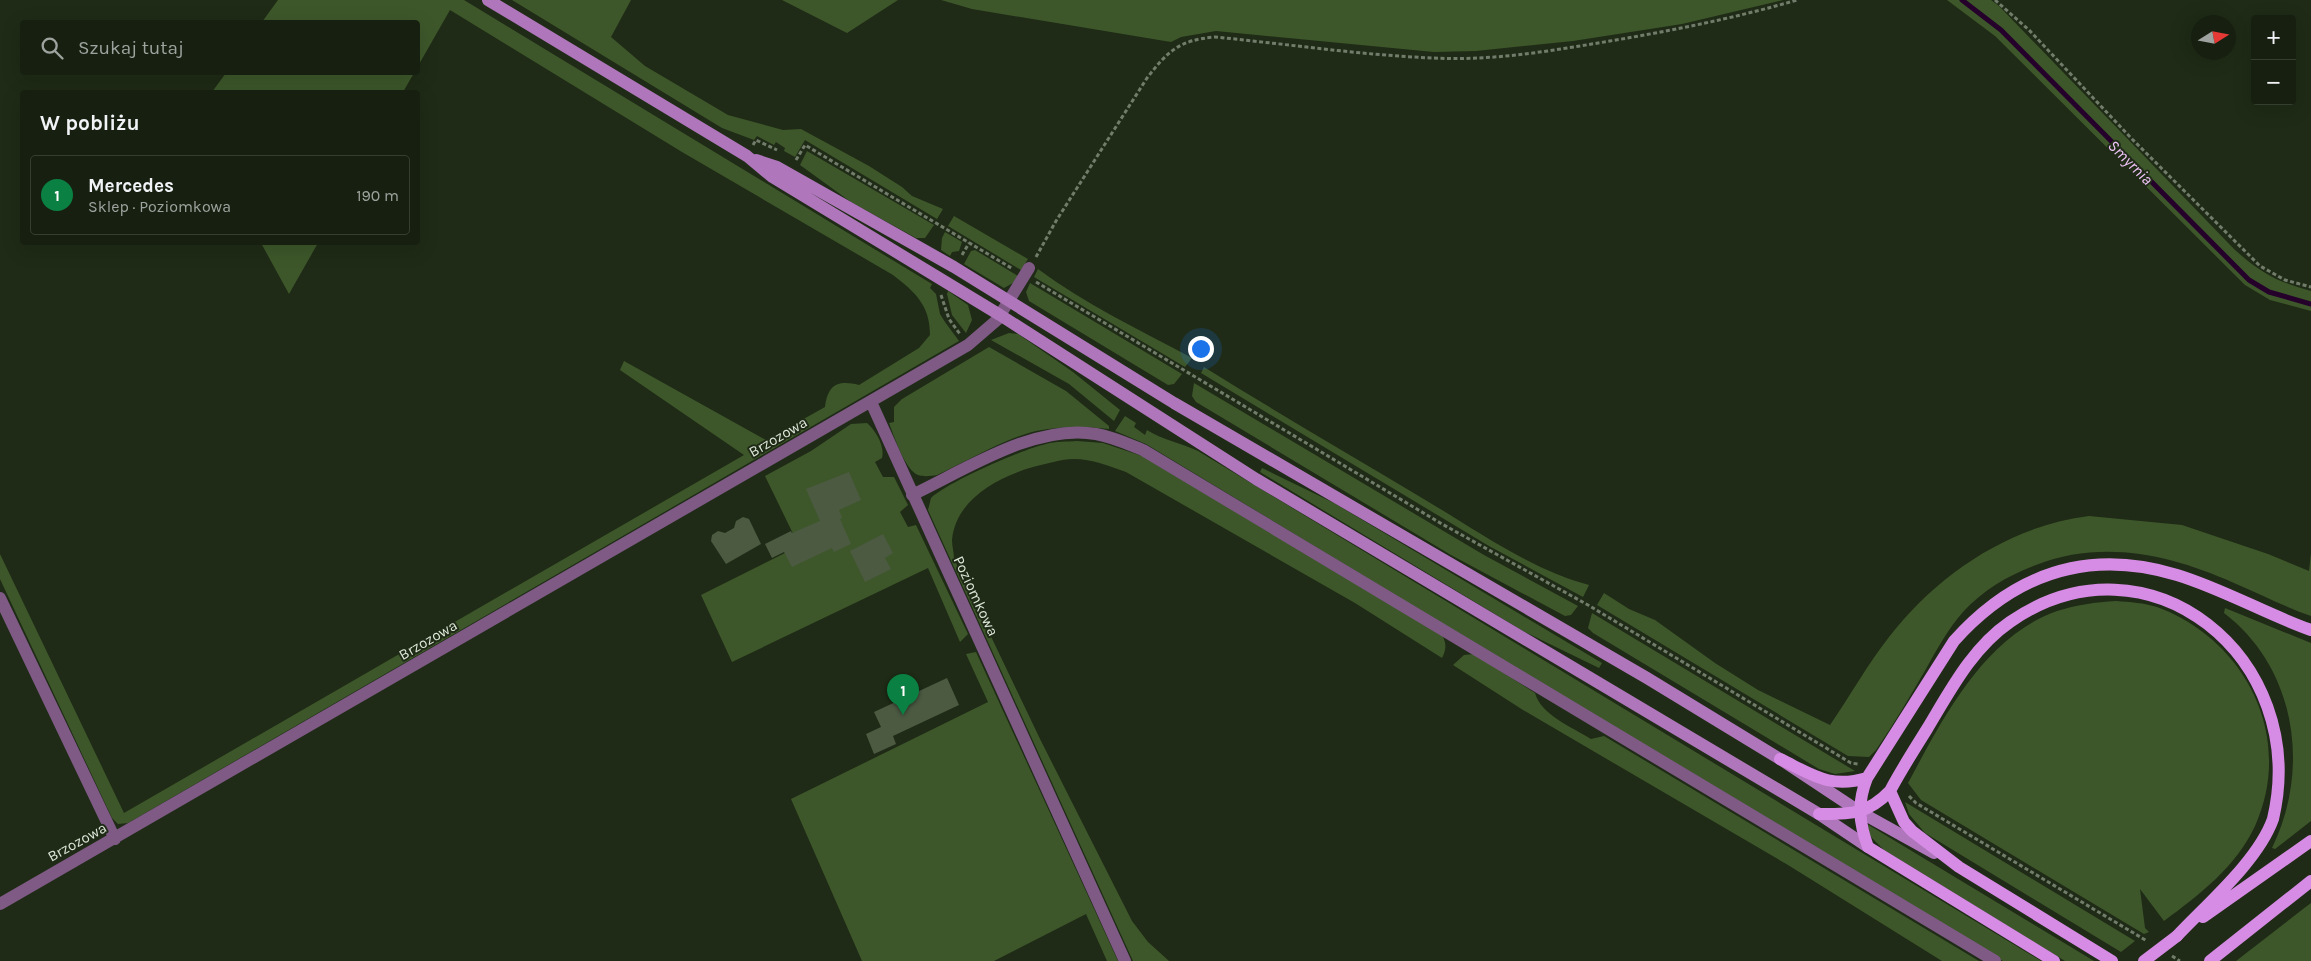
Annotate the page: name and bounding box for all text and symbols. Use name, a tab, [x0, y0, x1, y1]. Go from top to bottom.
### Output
north arrow	[2191, 15, 2236, 60]
map controls	[2251, 15, 2296, 105]
button: +	[2251, 15, 2296, 60]
search box	[20, 20, 420, 75]
icon: search	[38, 34, 66, 62]
text: Szukaj tutaj	[78, 37, 184, 59]
button: −	[2251, 60, 2296, 105]
text: W pobliżu	[40, 111, 140, 135]
water label: Smyrnia	[2104, 136, 2157, 189]
text: Mercedes	[88, 175, 174, 197]
text: 1	[54, 186, 60, 205]
text: 190 m	[356, 186, 399, 205]
text: Sklep · Poziomkowa	[88, 197, 231, 216]
your location	[1188, 336, 1214, 362]
street label: Brzozowa	[746, 413, 810, 461]
street label: Poziomkowa	[950, 553, 1002, 639]
street label: Brzozowa	[396, 616, 460, 664]
pin: 1	[887, 674, 919, 715]
street label: Brzozowa	[44, 818, 110, 866]

